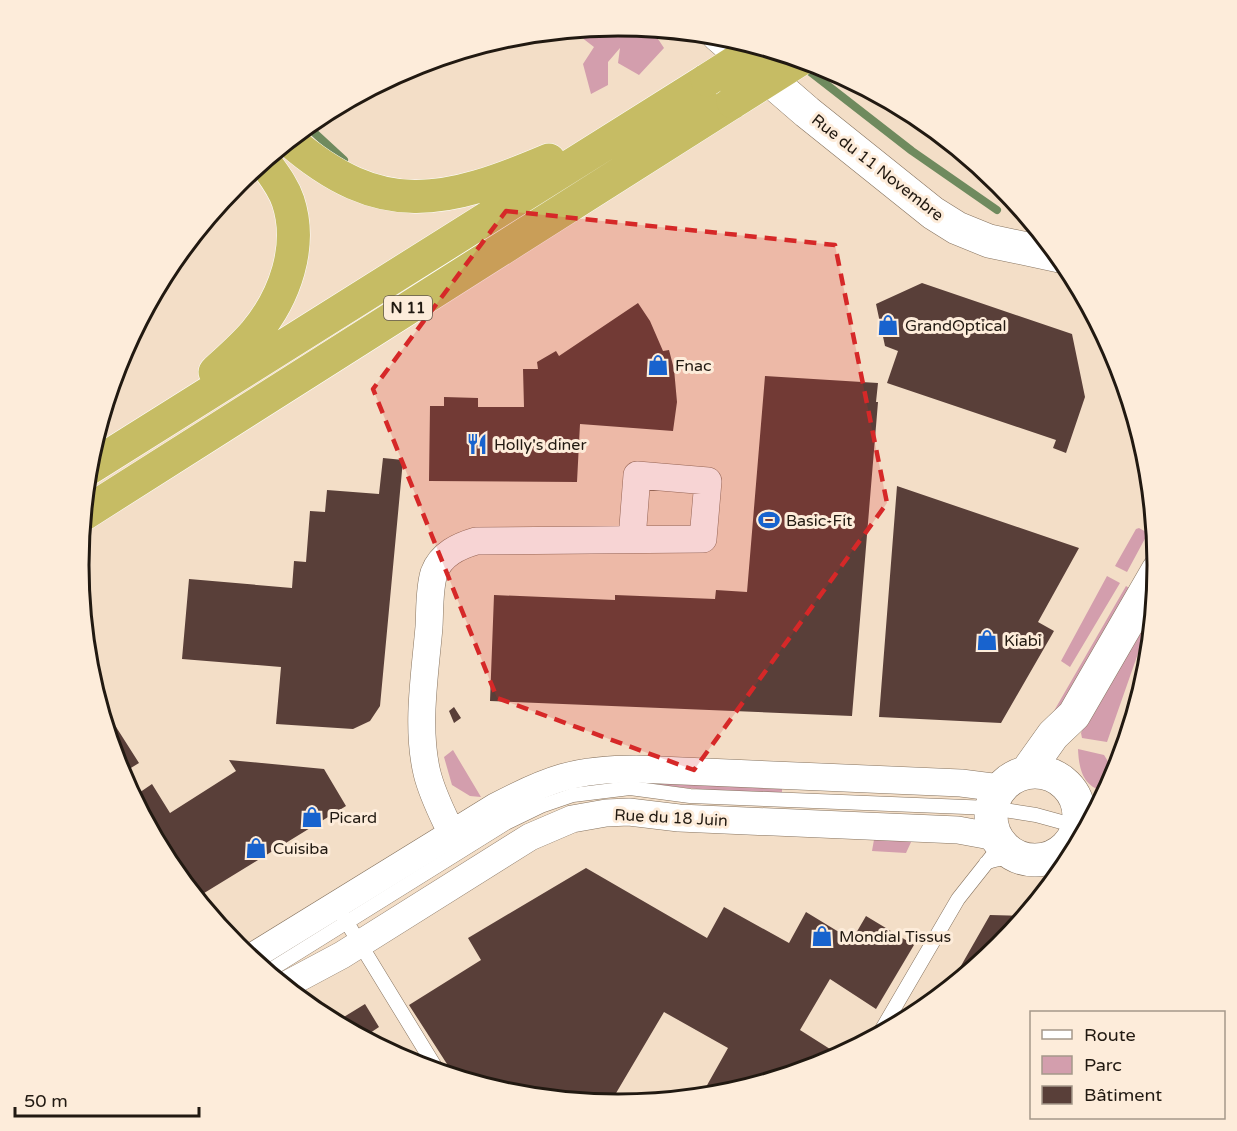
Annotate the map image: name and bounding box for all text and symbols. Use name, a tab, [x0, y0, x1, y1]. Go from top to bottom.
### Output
street label: Rue du 11 Novembre	[807, 110, 947, 226]
road number: N 11	[384, 296, 432, 320]
shop icon: GrandOptical	[876, 313, 900, 337]
place label: GrandOptical	[905, 316, 1006, 336]
shop icon: Fnac	[646, 353, 670, 377]
place label: Fnac	[675, 356, 712, 376]
restaurant icon: Holly's diner	[465, 432, 489, 456]
place label: Holly's diner	[494, 435, 587, 455]
sports icon: Basic-Fit	[757, 508, 781, 532]
place label: Basic-Fit	[786, 511, 852, 531]
shop icon: Kiabi	[975, 628, 999, 652]
place label: Kiabi	[1004, 631, 1042, 651]
shop icon: Picard	[300, 805, 324, 829]
street label: Rue du 18 Juin	[614, 805, 728, 831]
place label: Picard	[329, 808, 377, 828]
shop icon: Cuisiba	[244, 836, 268, 860]
place label: Cuisiba	[273, 839, 328, 859]
shop icon: Mondial Tissus	[810, 924, 834, 948]
place label: Mondial Tissus	[839, 927, 951, 947]
legend	[1030, 1011, 1225, 1119]
text: Route	[1084, 1024, 1136, 1046]
text: Parc	[1084, 1054, 1122, 1076]
scale bar	[15, 1080, 200, 1118]
text: Bâtiment	[1084, 1084, 1162, 1106]
text: 50 m	[24, 1090, 68, 1112]

